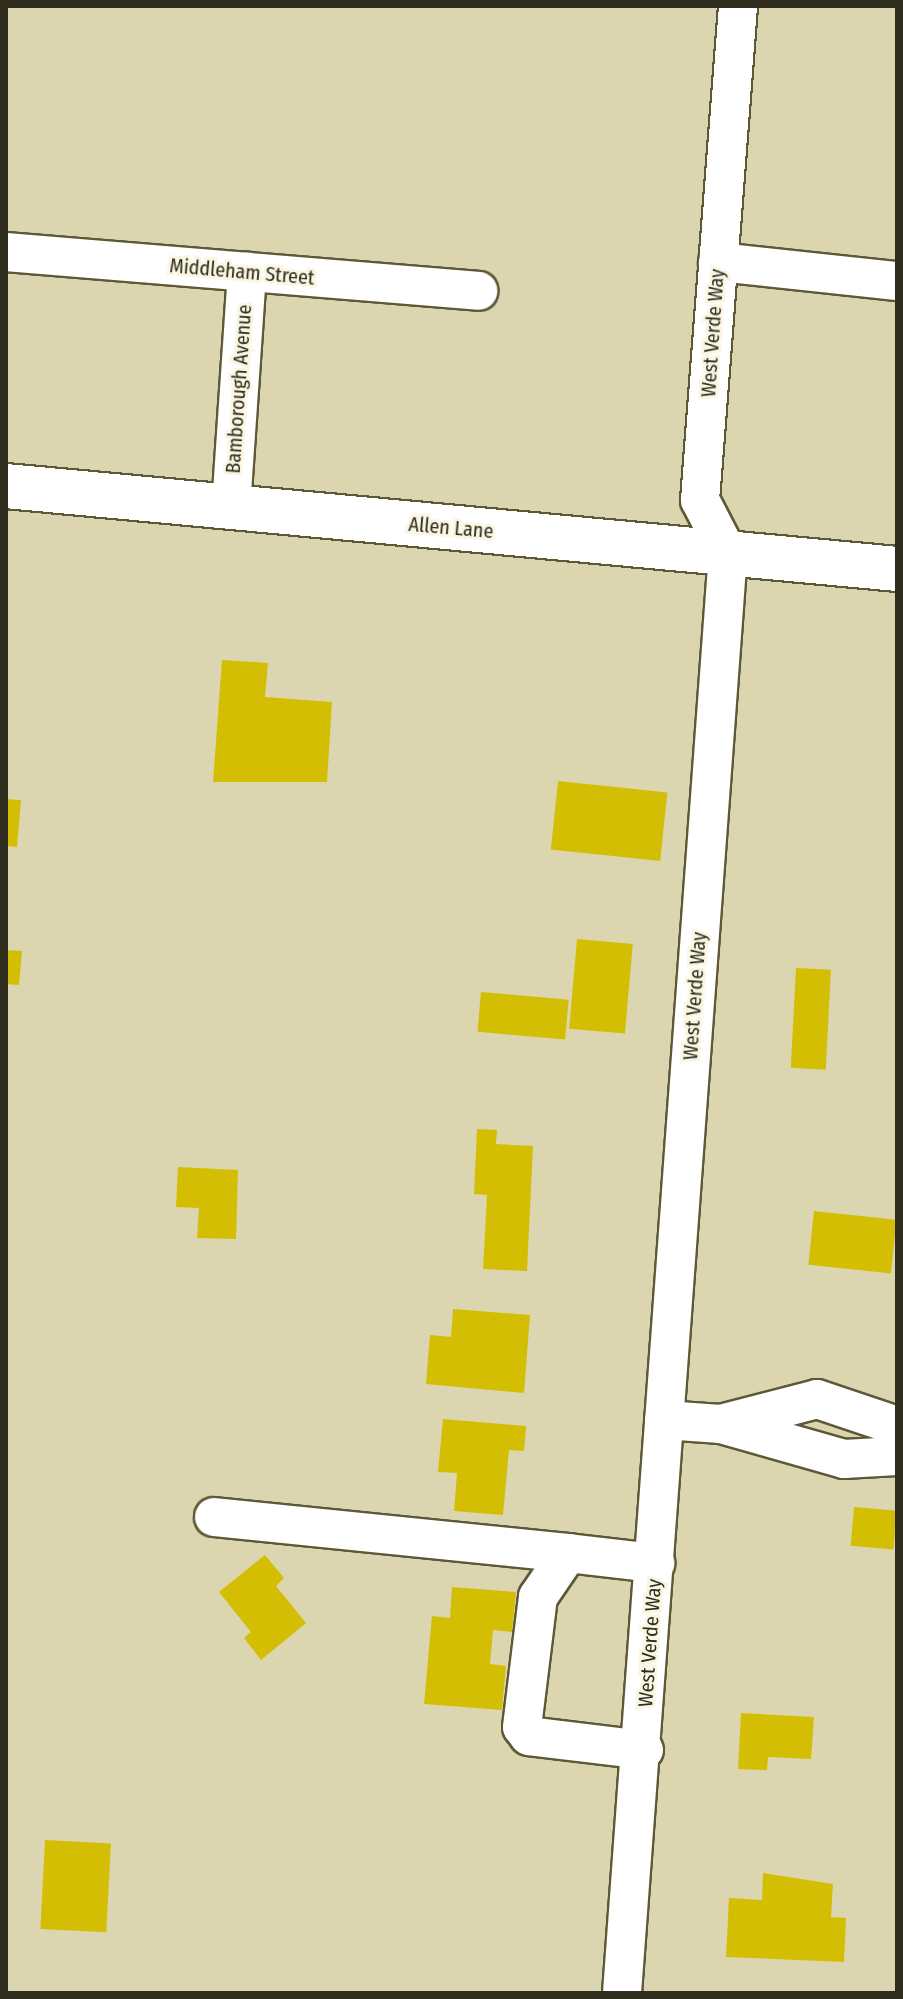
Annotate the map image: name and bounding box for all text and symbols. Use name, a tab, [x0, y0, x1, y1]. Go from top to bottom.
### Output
street label: Middleham Street	[169, 254, 315, 290]
street label: West Verde Way	[697, 268, 729, 398]
street label: Bamborough Avenue	[221, 304, 257, 474]
street label: Allen Lane	[408, 512, 494, 544]
street label: West Verde Way	[679, 931, 711, 1061]
street label: West Verde Way	[634, 1578, 666, 1708]

